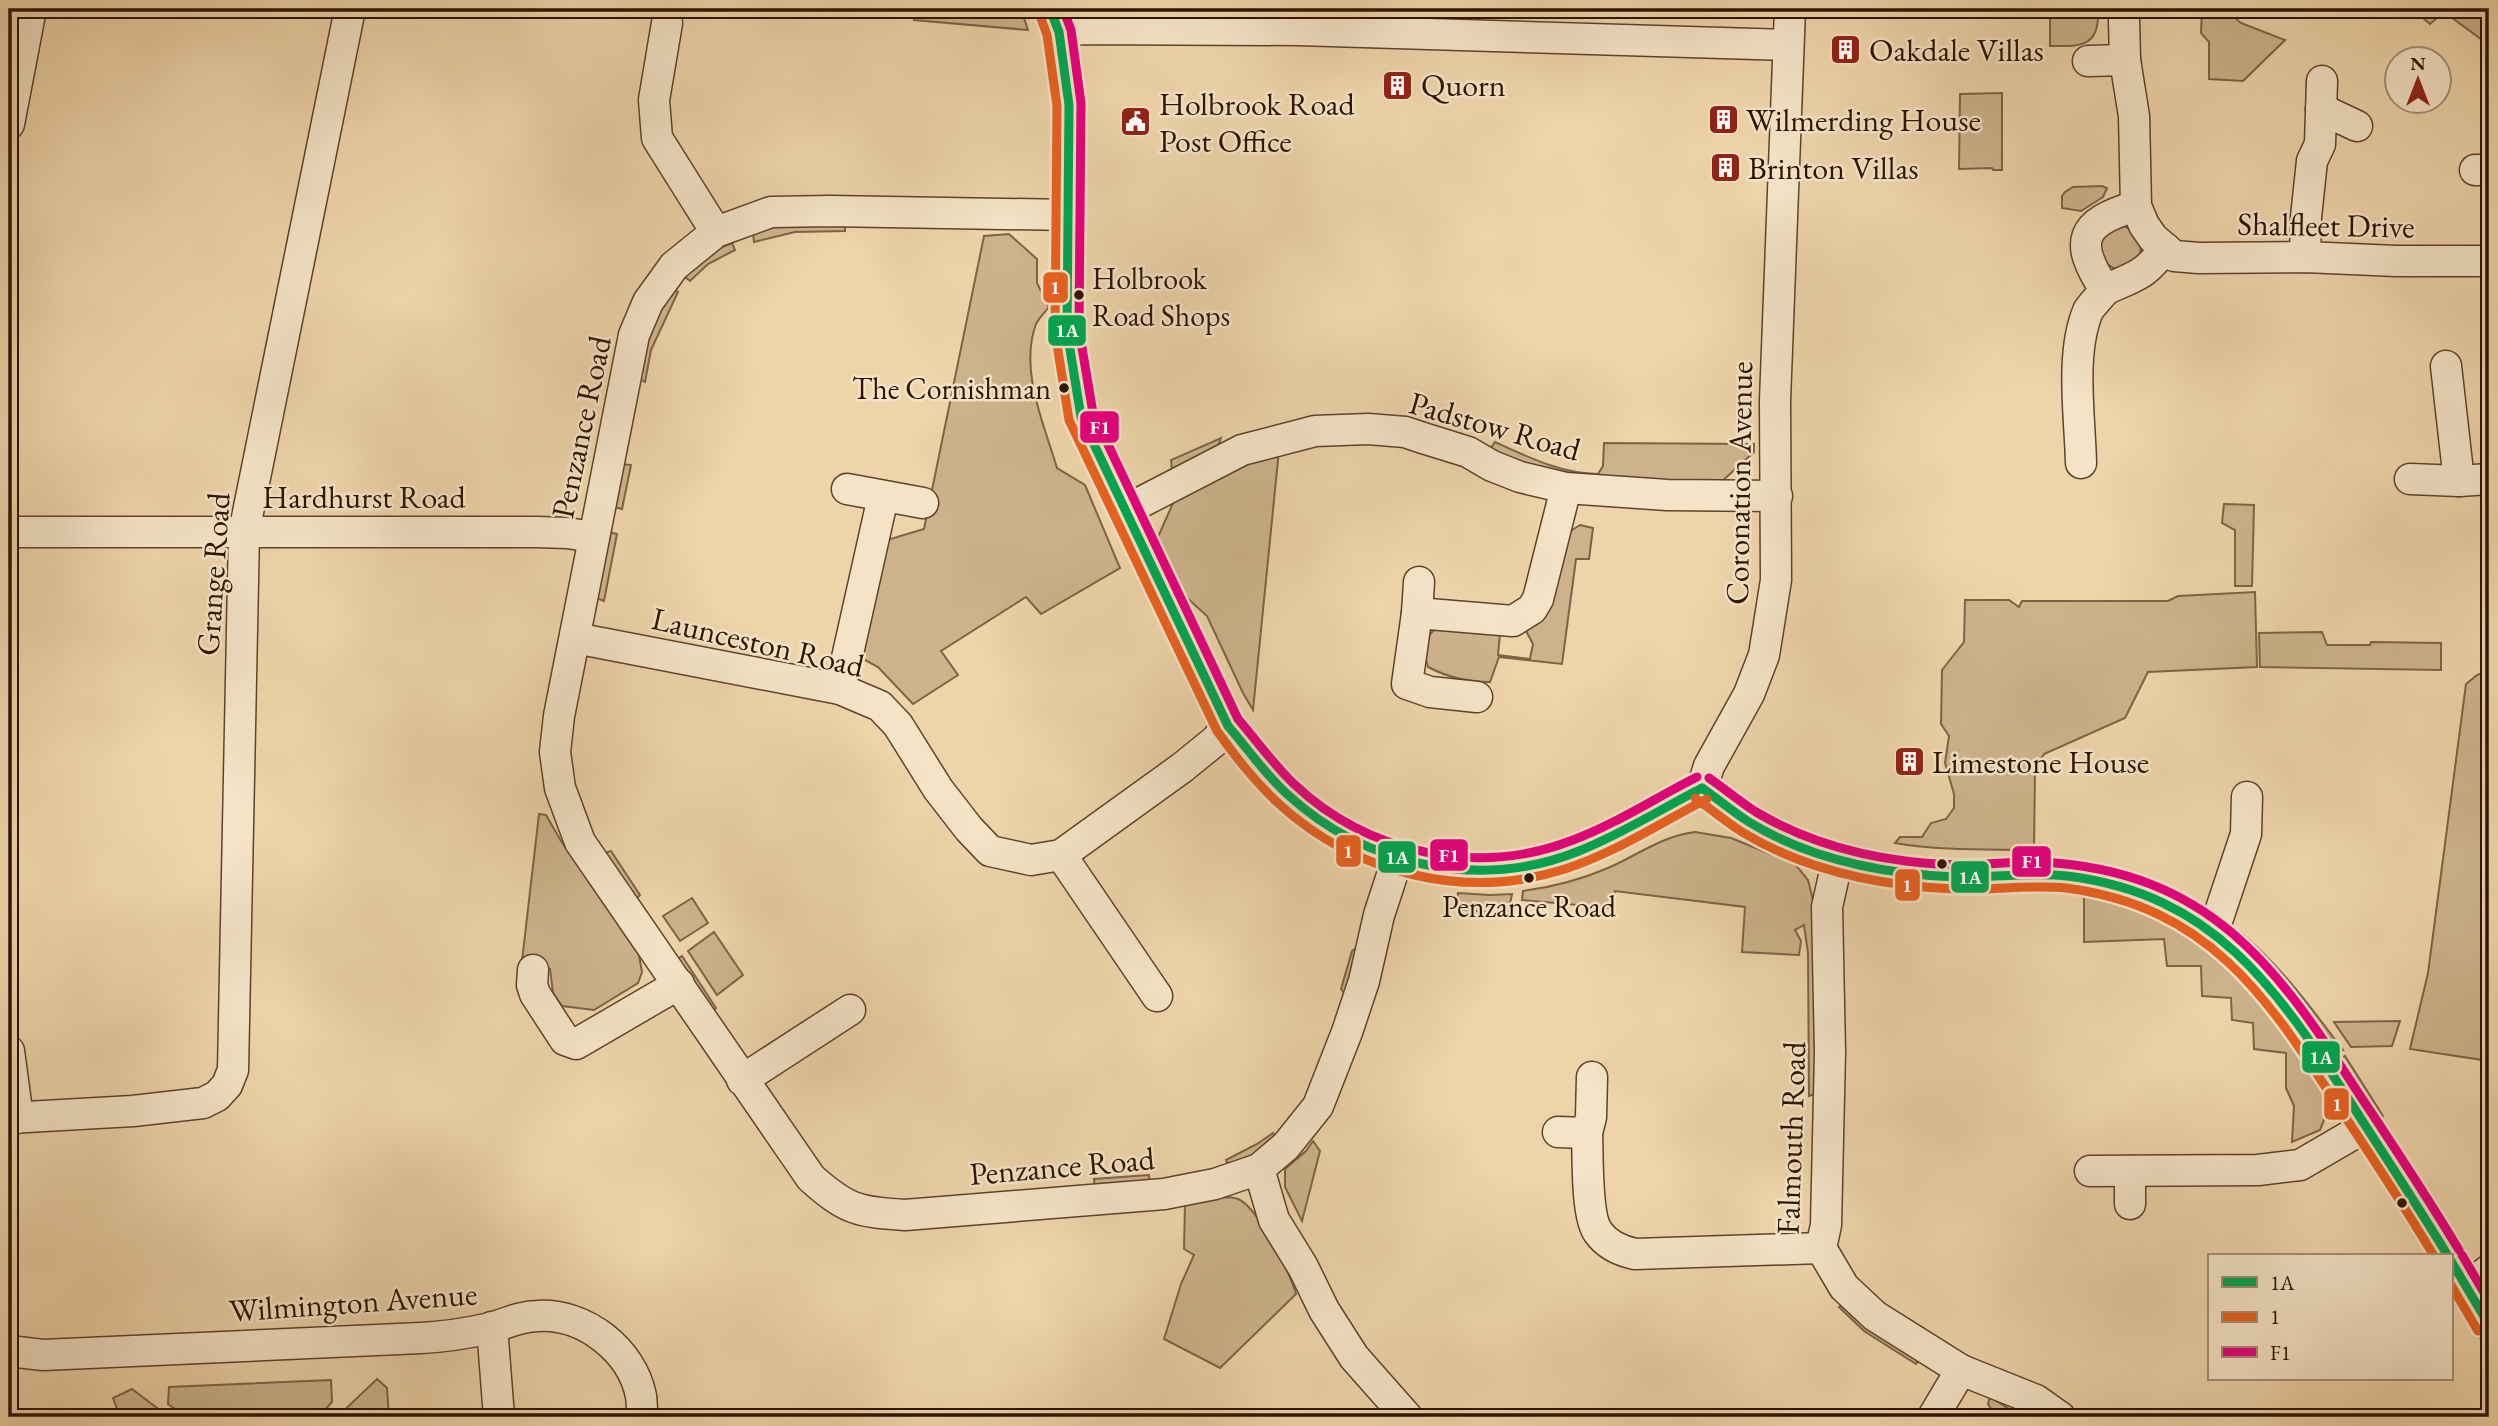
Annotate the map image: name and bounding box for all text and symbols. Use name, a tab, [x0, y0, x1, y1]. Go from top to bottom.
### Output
place label: Oakdale Villas	[1869, 29, 2044, 71]
building icon: Oakdale Villas	[1829, 33, 1863, 67]
north arrow	[2382, 46, 2452, 116]
text: N	[2410, 51, 2426, 76]
place label: Quorn	[1421, 64, 1506, 106]
building icon: Quorn	[1381, 68, 1415, 102]
place label: Holbrook Road Post Office	[1159, 83, 1356, 162]
place label: Wilmerding House	[1746, 99, 1981, 141]
building icon: Wilmerding House	[1706, 103, 1740, 137]
public building icon: Holbrook Road Post Office	[1119, 105, 1153, 139]
place label: Brinton Villas	[1748, 147, 1919, 189]
building icon: Brinton Villas	[1708, 151, 1742, 185]
street label: Shalfleet Drive	[2237, 202, 2415, 248]
place label: Holbrook Road Shops	[1092, 259, 1230, 335]
line badge: 1	[1042, 271, 1069, 304]
text: 1	[1050, 275, 1060, 300]
marker: Holbrook Road Shops	[1072, 288, 1086, 302]
line badge: 1A	[1047, 314, 1087, 347]
text: 1A	[1055, 318, 1079, 343]
street label: Penzance Road	[541, 331, 621, 522]
street label: Coronation Avenue	[1716, 361, 1762, 605]
place label: The Cornishman	[852, 369, 1051, 408]
marker: The Cornishman	[1057, 381, 1071, 395]
street label: Padstow Road	[1405, 382, 1586, 471]
line badge: F1	[1079, 410, 1120, 444]
text: F1	[1090, 415, 1110, 440]
street label: Hardhurst Road	[262, 476, 466, 518]
street label: Grange Road	[186, 490, 240, 657]
street label: Launceston Road	[648, 597, 869, 687]
place label: Limestone House	[1932, 741, 2149, 783]
building icon: Limestone House	[1892, 745, 1926, 779]
line badge: 1	[1335, 834, 1362, 868]
line badge: F1	[1429, 838, 1469, 872]
text: 1	[1343, 839, 1353, 864]
line badge: 1A	[1377, 840, 1417, 874]
text: F1	[1439, 843, 1459, 868]
text: 1A	[1385, 845, 1409, 870]
line badge: F1	[2011, 845, 2052, 878]
text: F1	[2022, 849, 2042, 874]
unlabelled marker	[1935, 857, 1949, 871]
line badge: 1A	[1950, 860, 1990, 894]
text: 1A	[1958, 865, 1982, 890]
line badge: 1	[1894, 868, 1921, 902]
marker: Penzance Road	[1522, 871, 1536, 885]
text: 1	[1902, 873, 1912, 898]
place label: Penzance Road	[1442, 887, 1617, 926]
street label: Falmouth Road	[1767, 1040, 1815, 1235]
line badge: 1A	[2301, 1040, 2341, 1074]
text: 1A	[2309, 1045, 2333, 1070]
line badge: 1	[2323, 1087, 2350, 1121]
text: 1	[2332, 1092, 2342, 1117]
street label: Penzance Road	[968, 1137, 1157, 1195]
unlabelled marker	[2395, 1196, 2409, 1210]
legend	[2208, 1254, 2452, 1380]
text: 1A	[2270, 1269, 2295, 1296]
street label: Wilmington Avenue	[227, 1272, 479, 1332]
text: 1	[2270, 1303, 2280, 1330]
text: F1	[2270, 1339, 2291, 1366]

